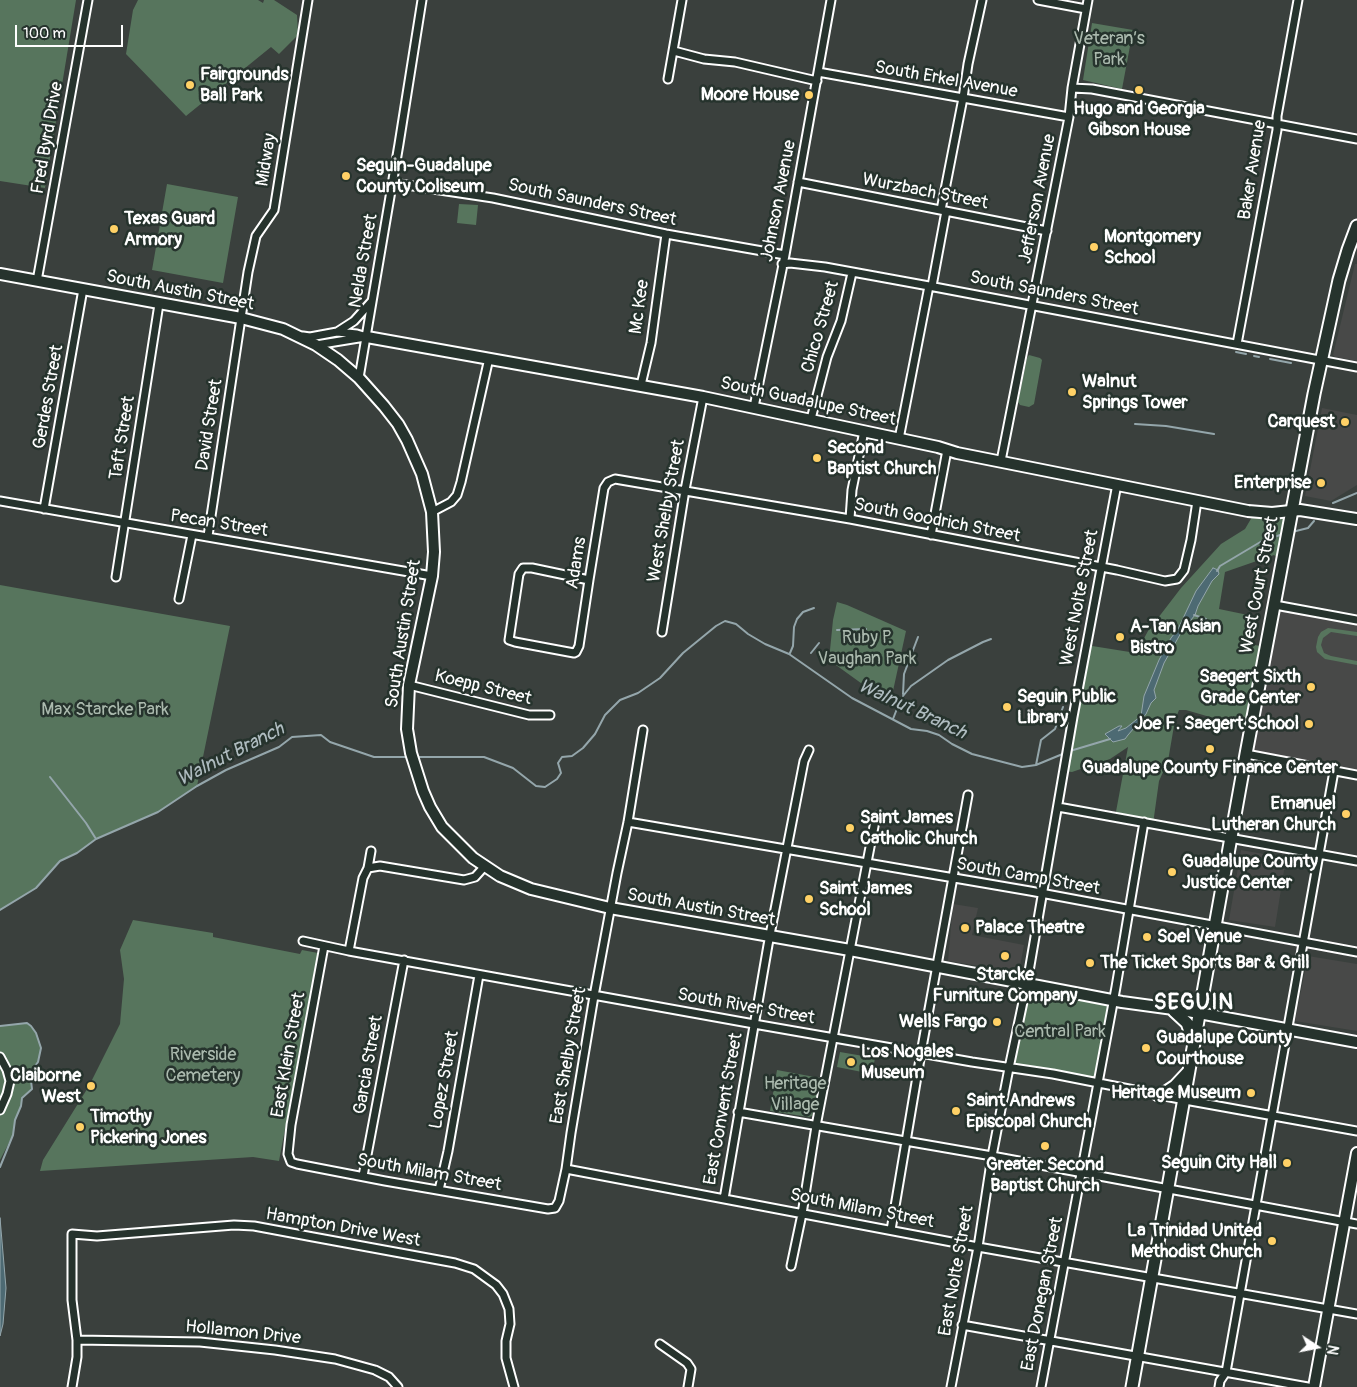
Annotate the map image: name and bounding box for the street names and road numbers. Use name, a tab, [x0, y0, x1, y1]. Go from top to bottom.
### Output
street label: South Erkel Avenue	[873, 57, 1019, 103]
street label: Fred Byrd Drive	[28, 80, 68, 196]
street label: Baker Avenue	[1234, 119, 1272, 221]
street label: Midway	[252, 132, 282, 188]
street label: Jefferson Avenue	[1015, 132, 1061, 266]
street label: Johnson Avenue	[757, 138, 801, 264]
street label: Wurzbach Street	[860, 169, 990, 215]
street label: South Saunders Street	[506, 175, 678, 231]
street label: Nelda Street	[345, 212, 383, 310]
street label: South Austin Street	[104, 266, 256, 316]
street label: South Saunders Street	[968, 267, 1140, 321]
street label: Mc Kee	[626, 278, 654, 336]
street label: Chico Street	[798, 279, 844, 375]
street label: Gerdes Street	[29, 343, 69, 451]
street label: South Guadalupe Street	[718, 373, 898, 431]
street label: David Street	[192, 378, 228, 472]
street label: Taft Street	[106, 395, 140, 481]
street label: West Shelby Street	[644, 438, 690, 584]
street label: South Goodrich Street	[852, 494, 1022, 548]
street label: Pecan Street	[169, 506, 269, 542]
street label: West Court Street	[1236, 514, 1284, 656]
street label: West Nolte Street	[1056, 528, 1104, 668]
street label: Adams	[562, 535, 592, 591]
street label: South Austin Street	[382, 558, 426, 710]
street label: Koepp Street	[432, 666, 534, 710]
street label: South Camp Street	[954, 854, 1102, 900]
street label: South Austin Street	[625, 884, 777, 932]
street label: South River Street	[676, 984, 816, 1030]
street label: East Shelby Street	[546, 986, 592, 1126]
street label: East Klein Street	[267, 991, 311, 1119]
street label: Garcia Street	[350, 1014, 388, 1116]
street label: Lopez Street	[426, 1029, 464, 1131]
street label: East Convent Street	[700, 1031, 748, 1187]
street label: South Milam Street	[355, 1150, 503, 1196]
street label: South Milam Street	[788, 1184, 936, 1234]
street label: Hampton Drive West	[264, 1204, 422, 1252]
street label: East Nolte Street	[935, 1204, 979, 1338]
street label: East Donegan Street	[1017, 1215, 1069, 1373]
street label: Hollamon Drive	[184, 1316, 302, 1350]

